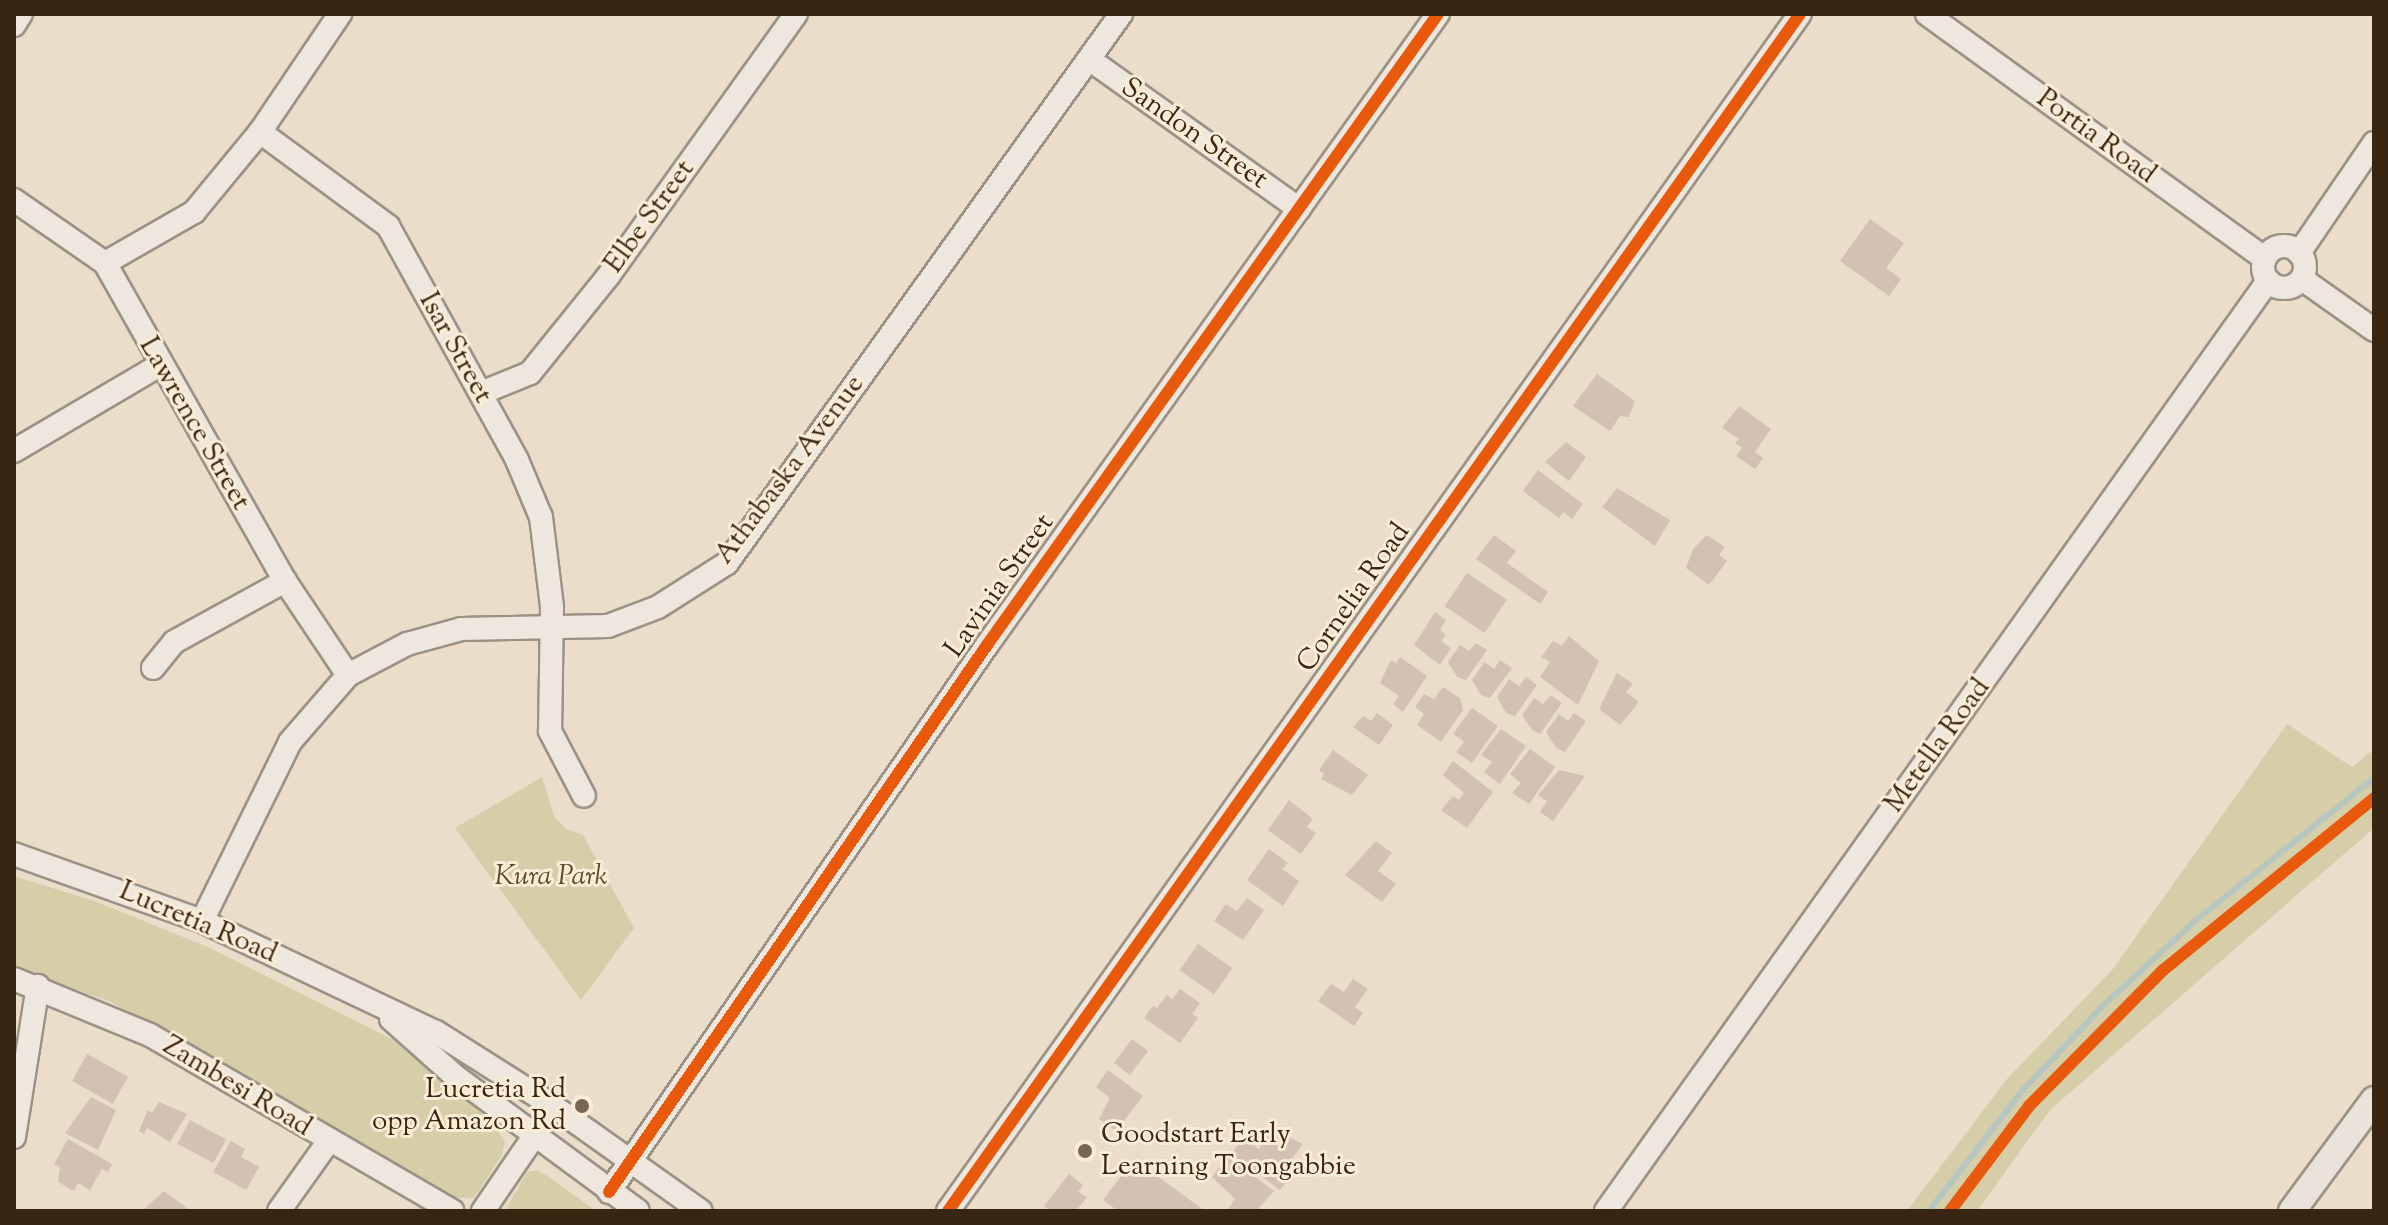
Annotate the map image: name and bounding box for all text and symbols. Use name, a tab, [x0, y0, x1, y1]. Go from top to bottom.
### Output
street label: Sandon Street	[1114, 71, 1274, 197]
street label: Portia Road	[2030, 82, 2162, 192]
street label: Elbe Street	[598, 154, 702, 280]
street label: Isar Street	[411, 287, 499, 409]
street label: Lawrence Street	[131, 332, 257, 516]
street label: Athabaska Avenue	[708, 369, 872, 571]
street label: Lavinia Street	[938, 508, 1062, 664]
street label: Cornelia Road	[1290, 517, 1418, 679]
street label: Metella Road	[1878, 672, 1998, 820]
park label: Kura Park	[495, 860, 607, 894]
street label: Lucretia Road	[114, 875, 282, 971]
street label: Zambesi Road	[156, 1029, 318, 1145]
place label: Lucretia Rd opp Amazon Rd	[372, 1073, 566, 1139]
marker: Lucretia Rd opp Amazon Rd	[573, 1097, 591, 1115]
place label: Goodstart Early Learning Toongabbie	[1101, 1118, 1356, 1184]
marker: Goodstart Early Learning Toongabbie	[1076, 1142, 1094, 1160]

